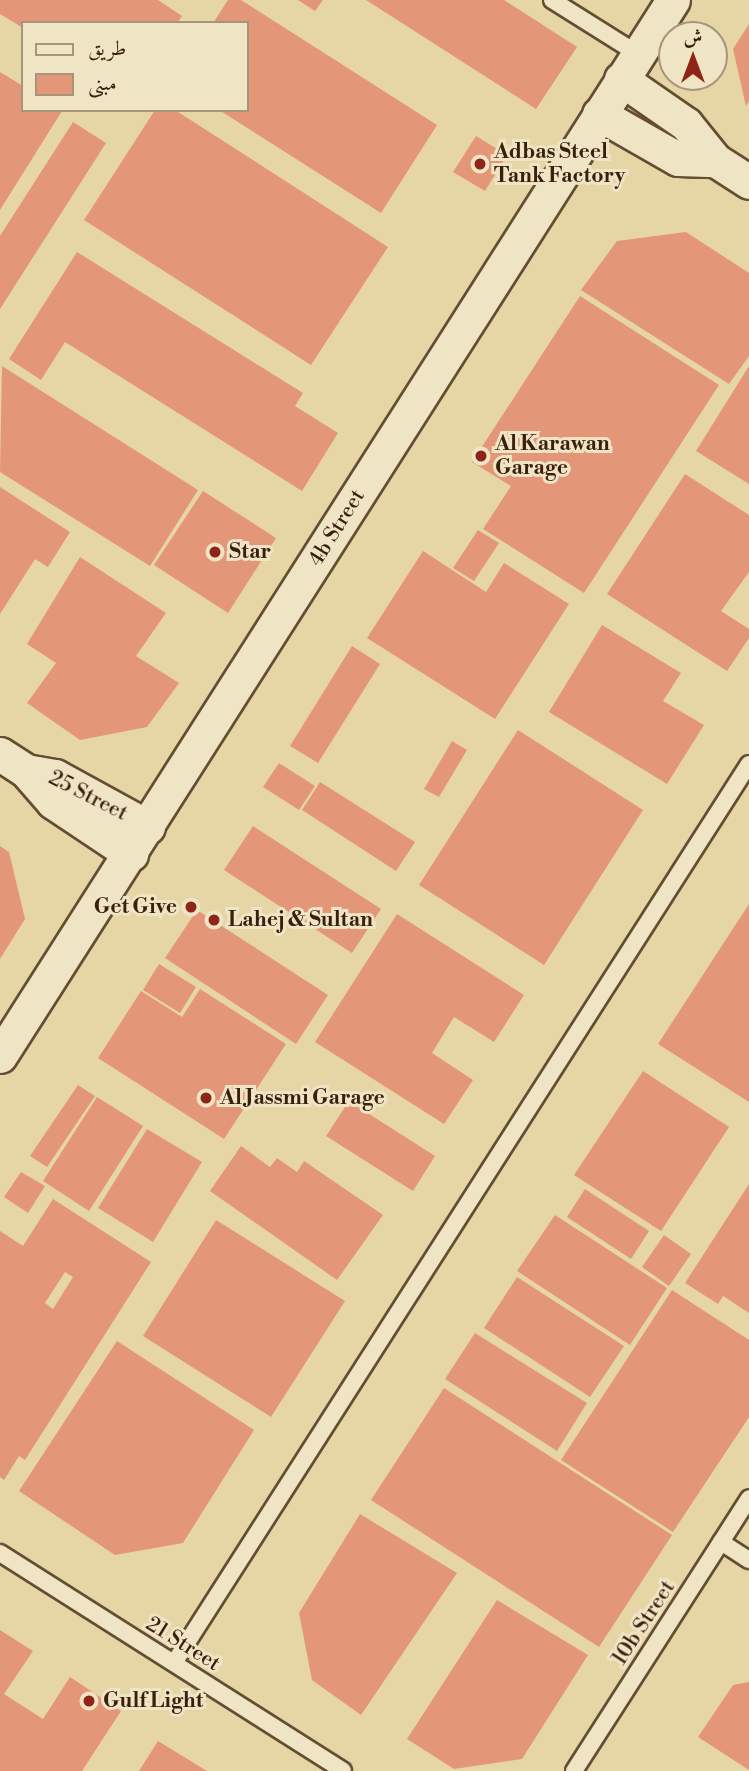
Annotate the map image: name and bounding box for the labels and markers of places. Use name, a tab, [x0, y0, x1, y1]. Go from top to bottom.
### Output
place label: Adbas Steel Tank Factory	[494, 139, 625, 189]
marker: Adbas Steel Tank Factory	[472, 156, 488, 172]
place label: Al Karawan Garage	[495, 431, 610, 481]
marker: Al Karawan Garage	[473, 448, 489, 464]
place label: Star	[229, 539, 271, 565]
marker: Star	[207, 544, 223, 560]
place label: Get Give	[94, 894, 177, 920]
marker: Get Give	[183, 899, 199, 915]
place label: Lahej & Sultan	[228, 907, 373, 933]
marker: Lahej & Sultan	[206, 912, 222, 928]
place label: Al Jassmi Garage	[220, 1085, 385, 1111]
marker: Al Jassmi Garage	[198, 1090, 214, 1106]
place label: Gulf Light	[103, 1688, 203, 1714]
marker: Gulf Light	[81, 1693, 97, 1709]

